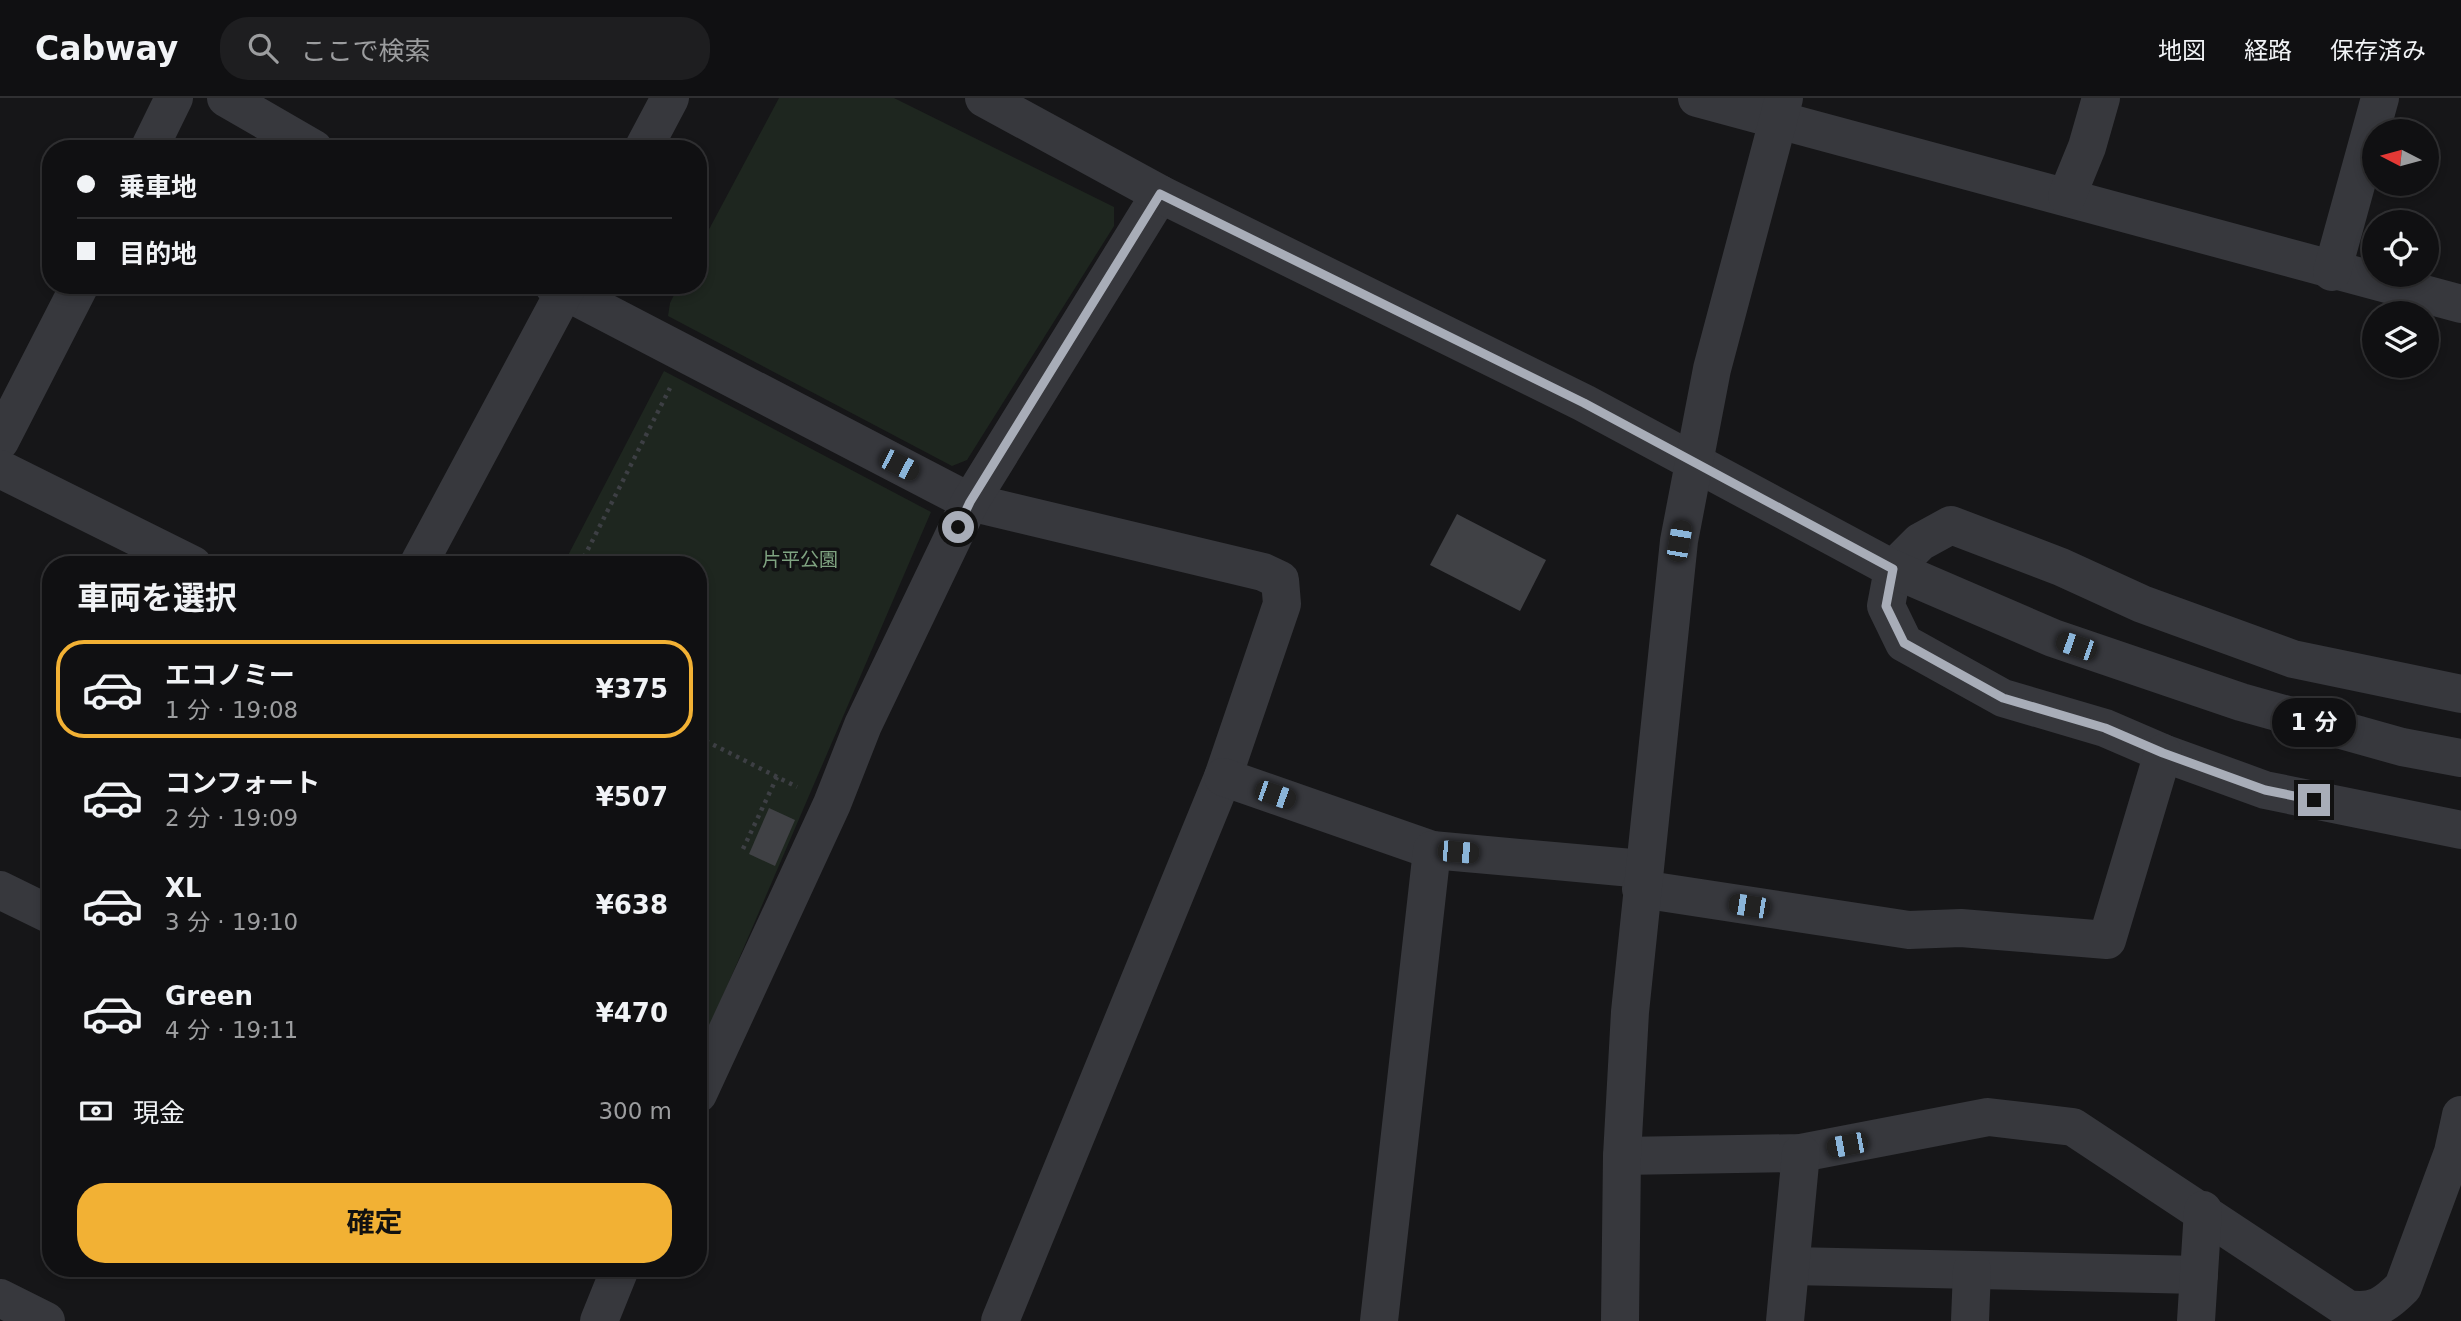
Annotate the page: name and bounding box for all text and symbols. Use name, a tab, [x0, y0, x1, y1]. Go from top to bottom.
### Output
search box	[220, 17, 710, 80]
text: Cabway	[35, 29, 178, 68]
icon: search	[244, 29, 282, 67]
text: ここで検索	[300, 36, 430, 66]
text: 地図	[2158, 37, 2206, 65]
text: 経路	[2244, 37, 2292, 65]
text: 保存済み	[2330, 37, 2426, 65]
north arrow	[2362, 119, 2440, 196]
map controls	[2362, 119, 2439, 378]
text: 乗車地	[119, 172, 197, 202]
button: locate	[2362, 210, 2439, 287]
text: 目的地	[119, 239, 197, 269]
button: layers	[2362, 301, 2439, 378]
car	[876, 446, 923, 484]
route start	[942, 511, 974, 543]
car	[1666, 518, 1693, 564]
park label: 片平公園	[762, 548, 838, 570]
text: 車両を選択	[77, 579, 237, 617]
car	[2053, 629, 2100, 663]
icon: car	[81, 658, 144, 721]
text: エコノミー	[165, 660, 295, 690]
text: ¥375	[596, 674, 668, 704]
text: 1 分 · 19:08	[165, 697, 298, 723]
callout: 1 分	[2272, 698, 2356, 748]
text: 1 分	[2290, 709, 2338, 735]
icon: car	[81, 766, 144, 829]
text: コンフォート	[165, 768, 320, 798]
car	[1252, 778, 1299, 812]
text: ¥507	[596, 782, 668, 812]
route end	[2298, 784, 2330, 816]
text: 2 分 · 19:09	[165, 805, 298, 831]
car	[1437, 840, 1480, 864]
text: XL	[165, 873, 202, 903]
icon: car	[81, 874, 144, 937]
text: ¥638	[596, 890, 668, 920]
car	[1727, 892, 1772, 920]
text: 3 分 · 19:10	[165, 909, 298, 935]
text: Green	[165, 981, 253, 1011]
icon: car	[81, 982, 144, 1045]
text: ¥470	[596, 998, 668, 1028]
text: 4 分 · 19:11	[165, 1017, 298, 1043]
icon: cash	[77, 1092, 115, 1130]
text: 現金	[133, 1098, 185, 1128]
text: 300 m	[598, 1098, 672, 1124]
car	[1825, 1131, 1870, 1159]
button: 確定	[77, 1183, 672, 1263]

